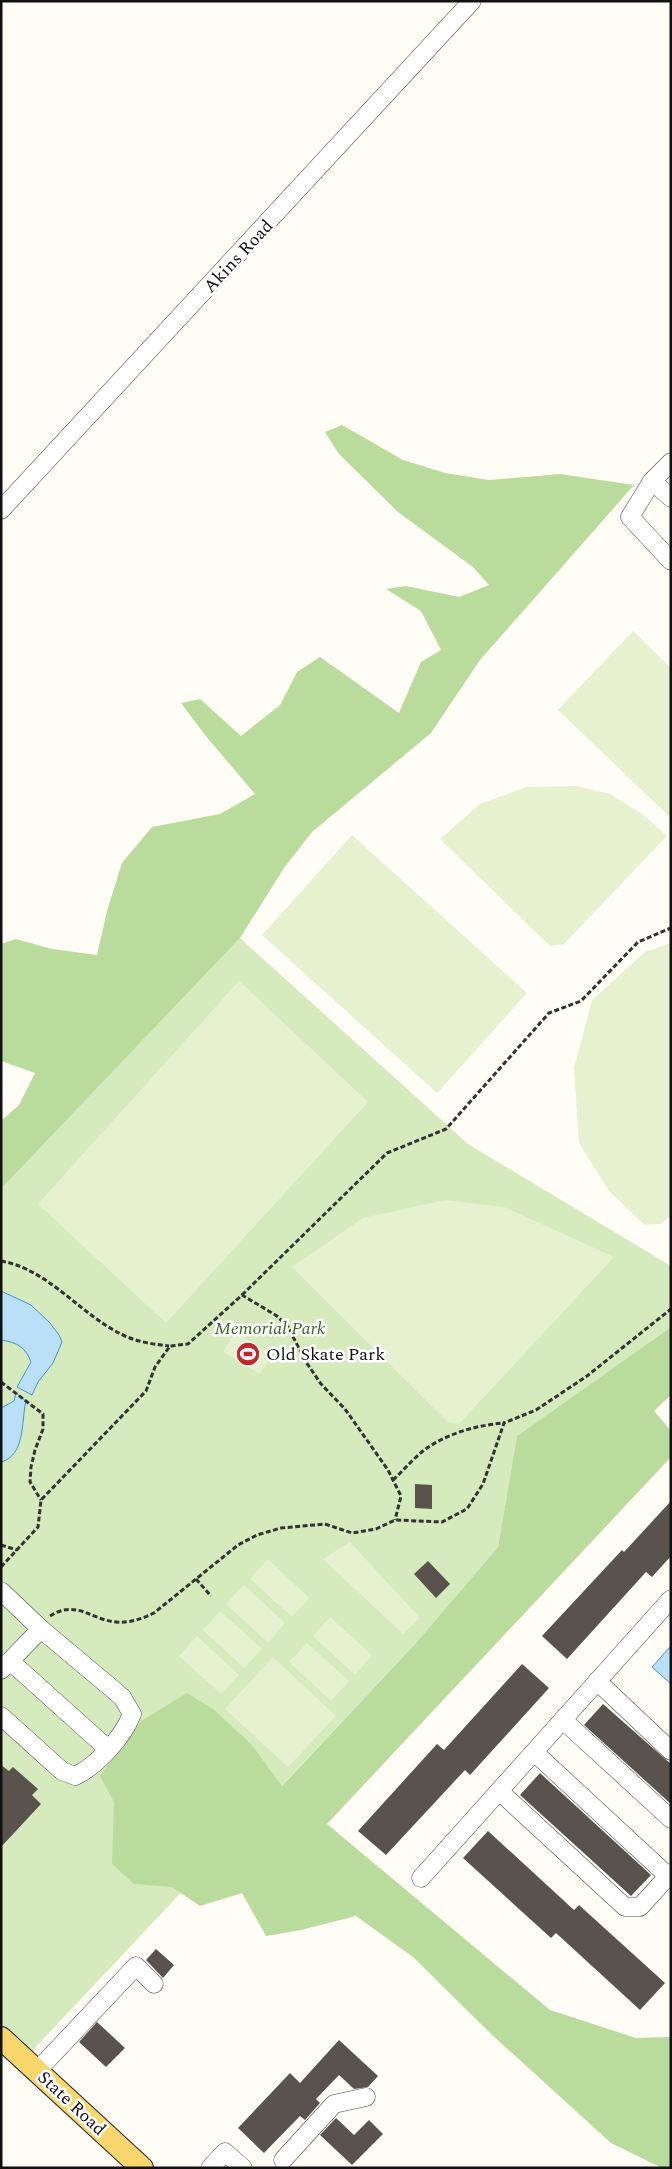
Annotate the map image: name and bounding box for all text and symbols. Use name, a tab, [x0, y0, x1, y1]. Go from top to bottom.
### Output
street label: Akins Road	[197, 214, 280, 299]
park label: Memorial Park	[215, 1315, 326, 1342]
sports icon: Old Skate Park	[235, 1341, 261, 1367]
place label: Old Skate Park	[266, 1341, 385, 1368]
street label: State Road	[31, 2064, 112, 2142]

